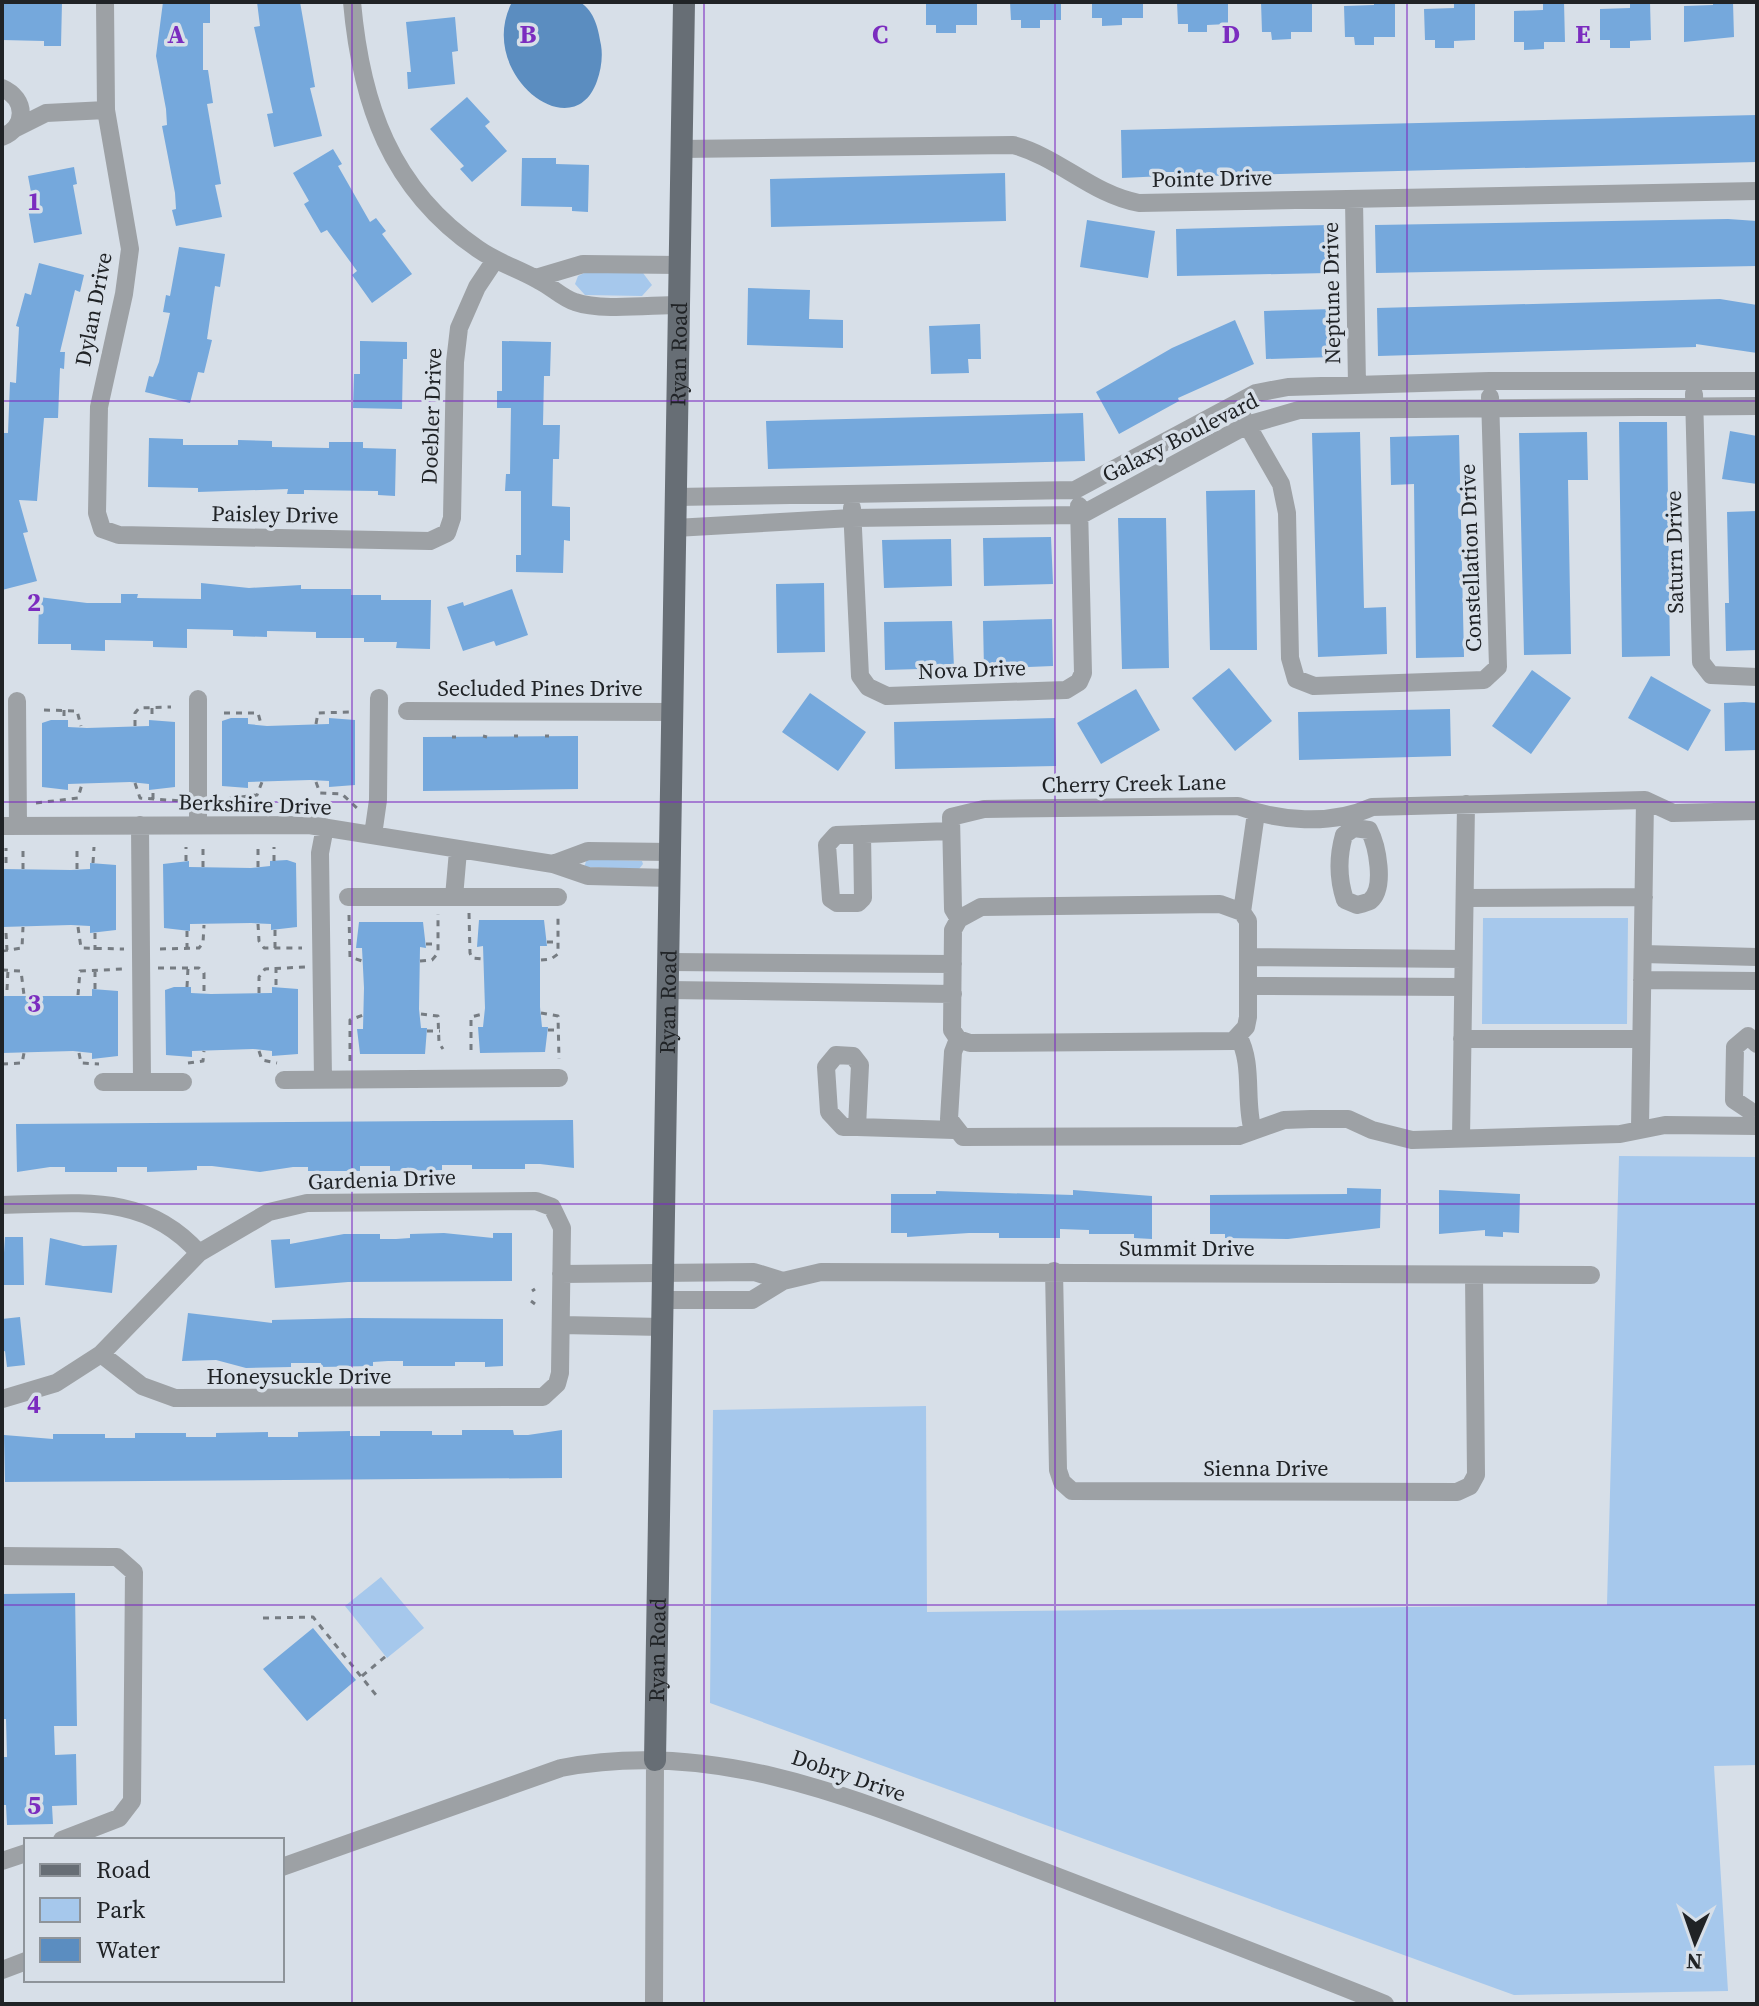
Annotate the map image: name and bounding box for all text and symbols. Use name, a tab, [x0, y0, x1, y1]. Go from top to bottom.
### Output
text: A	[167, 16, 185, 52]
text: B	[520, 16, 537, 52]
text: C	[872, 16, 888, 52]
text: D	[1222, 16, 1240, 52]
text: E	[1575, 16, 1591, 52]
street label: Pointe Drive	[1151, 162, 1273, 194]
text: 1	[27, 183, 41, 219]
street label: Neptune Drive	[1315, 222, 1347, 364]
street label: Dylan Drive	[67, 250, 119, 368]
street label: Ryan Road	[662, 301, 694, 407]
street label: Doebler Drive	[414, 347, 448, 485]
street label: Galaxy Boulevard	[1097, 385, 1264, 489]
street label: Constellation Drive	[1452, 463, 1488, 653]
street label: Saturn Drive	[1658, 490, 1690, 614]
street label: Paisley Drive	[211, 498, 339, 530]
text: 2	[27, 584, 41, 620]
street label: Nova Drive	[917, 652, 1027, 686]
street label: Secluded Pines Drive	[437, 673, 643, 703]
street label: Cherry Creek Lane	[1041, 766, 1227, 800]
street label: Berkshire Drive	[178, 786, 332, 822]
street label: Ryan Road	[652, 949, 683, 1054]
text: 3	[27, 985, 41, 1021]
street label: Gardenia Drive	[307, 1161, 457, 1197]
street label: Summit Drive	[1119, 1233, 1255, 1263]
street label: Honeysuckle Drive	[207, 1361, 391, 1391]
text: 4	[27, 1386, 41, 1422]
street label: Sienna Drive	[1203, 1453, 1329, 1483]
street label: Ryan Road	[641, 1597, 673, 1702]
street label: Dobry Drive	[788, 1741, 910, 1809]
text: 5	[27, 1787, 41, 1823]
legend	[24, 1838, 284, 1982]
text: Road	[96, 1853, 151, 1886]
text: Park	[96, 1893, 146, 1926]
north arrow	[1655, 1902, 1735, 1982]
text: Water	[96, 1933, 160, 1966]
text: N	[1686, 1947, 1703, 1977]

